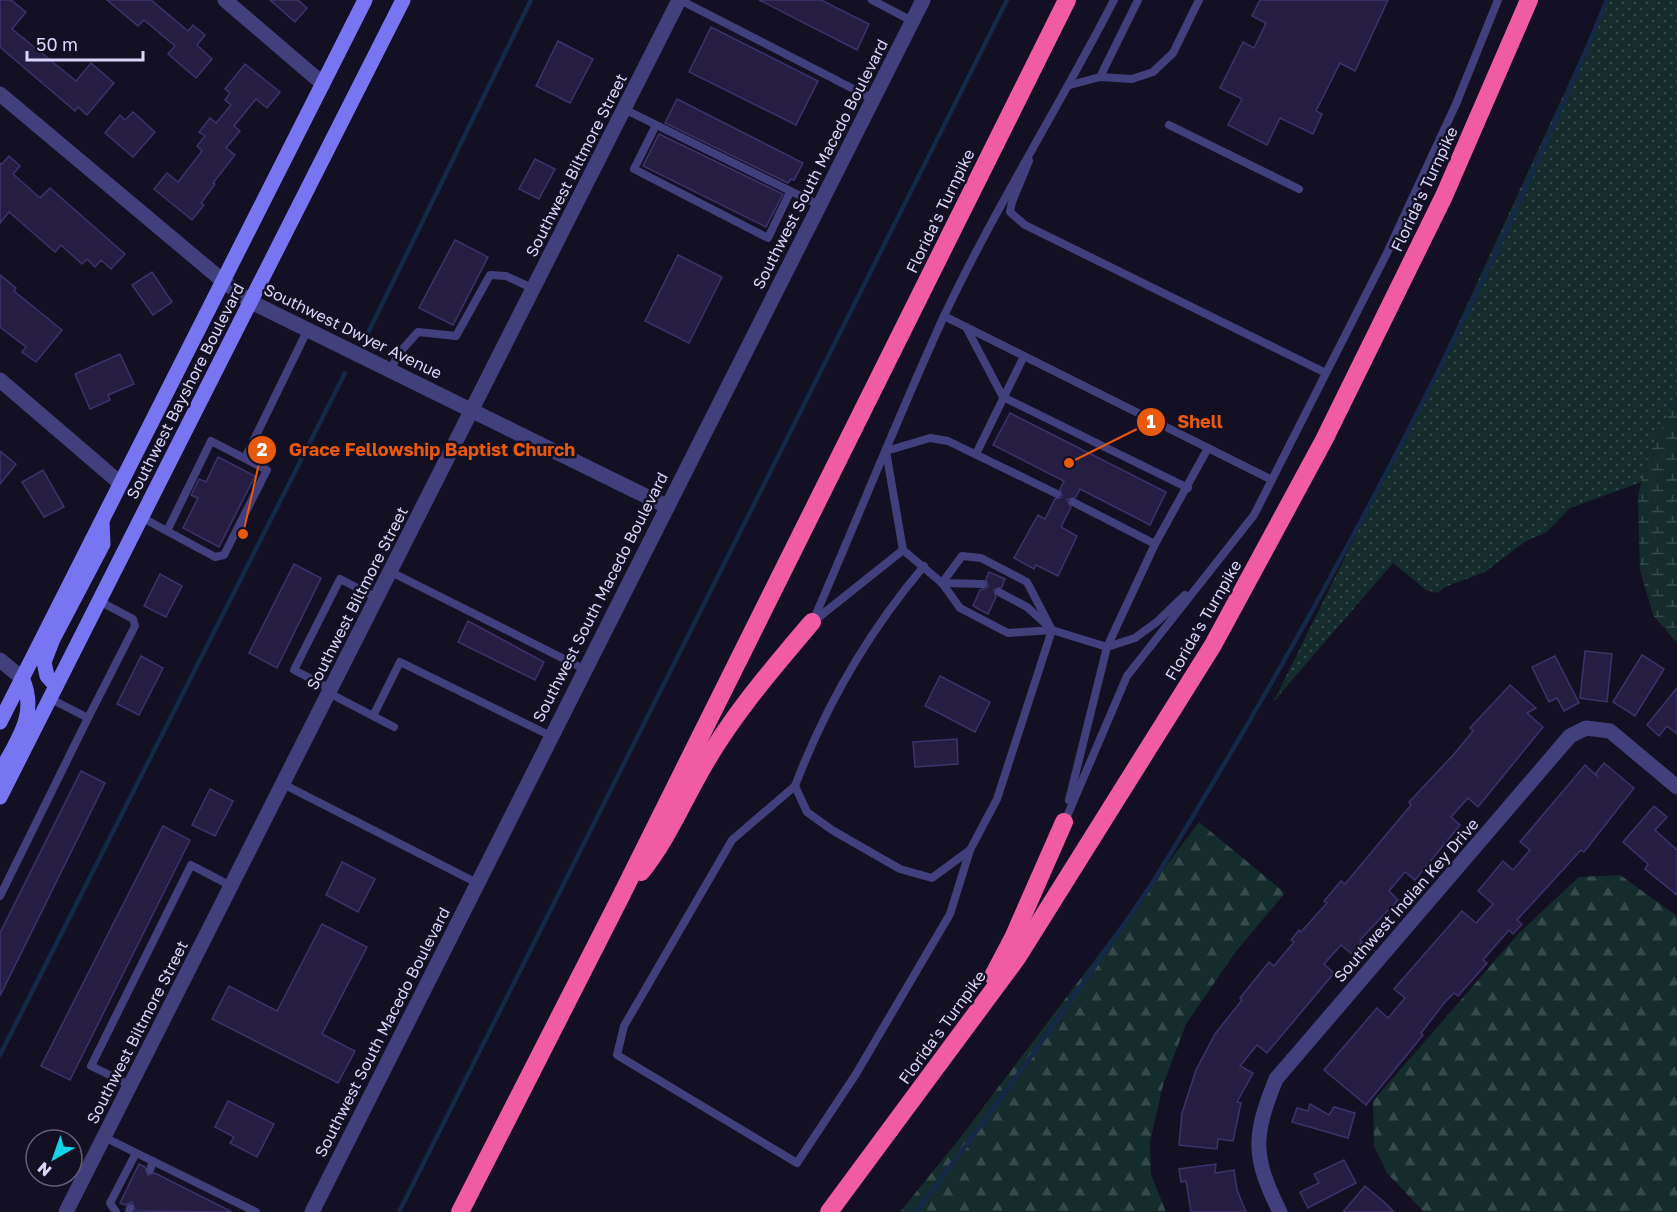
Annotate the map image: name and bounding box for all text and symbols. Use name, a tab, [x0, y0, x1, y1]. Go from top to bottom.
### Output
scale bar	[27, 24, 142, 62]
text: 50 m	[36, 33, 78, 55]
street label: Southwest South Macedo Boulevard	[748, 36, 892, 292]
street label: Southwest Biltmore Street	[521, 70, 631, 260]
street label: Florida's Turnpike	[1386, 123, 1462, 255]
street label: Florida's Turnpike	[901, 146, 979, 276]
street label: Southwest Dwyer Avenue	[261, 279, 445, 383]
street label: Southwest Bayshore Boulevard	[122, 280, 248, 502]
callout: Shell	[1136, 404, 1235, 440]
text: 1	[1146, 410, 1156, 432]
text: Shell	[1177, 410, 1223, 432]
callout: Grace Fellowship Baptist Church	[247, 432, 587, 468]
text: 2	[257, 438, 268, 460]
text: Grace Fellowship Baptist Church	[289, 438, 575, 460]
street label: Southwest South Macedo Boulevard	[528, 469, 672, 725]
street label: Southwest Biltmore Street	[302, 503, 412, 693]
street label: Florida's Turnpike	[1160, 556, 1246, 684]
street label: Southwest Indian Key Drive	[1329, 814, 1483, 986]
street label: Southwest South Macedo Boulevard	[310, 904, 454, 1160]
street label: Southwest Biltmore Street	[82, 937, 192, 1127]
street label: Florida's Turnpike	[894, 966, 990, 1088]
north arrow	[24, 1128, 84, 1188]
text: N	[33, 1158, 55, 1181]

